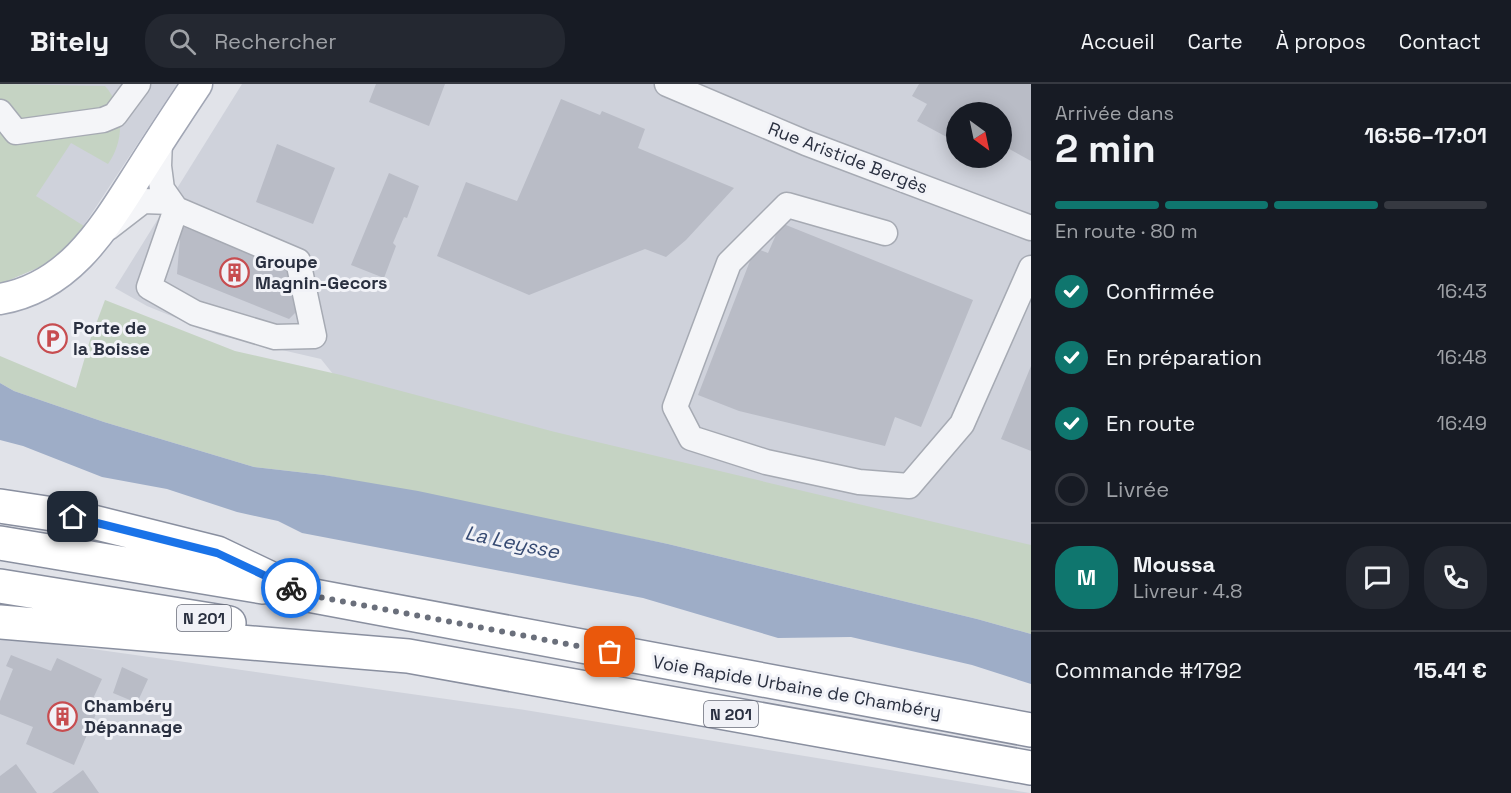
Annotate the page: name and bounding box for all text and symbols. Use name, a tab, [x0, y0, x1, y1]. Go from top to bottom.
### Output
search box	[145, 14, 565, 68]
text: Bitely	[30, 23, 109, 59]
icon: search	[166, 25, 199, 58]
text: Rechercher	[214, 27, 337, 55]
text: Accueil	[1081, 28, 1155, 55]
text: Carte	[1188, 28, 1243, 55]
text: À propos	[1276, 28, 1366, 55]
text: Contact	[1399, 28, 1481, 55]
text: Arrivée dans	[1055, 100, 1174, 126]
north arrow	[946, 102, 1012, 168]
map controls	[946, 102, 1012, 168]
street label: Rue Aristide Bergès	[765, 116, 931, 199]
text: 16:56–17:01	[1364, 121, 1487, 149]
text: 2 min	[1055, 124, 1156, 173]
text: En route · 80 m	[1055, 218, 1198, 244]
place label: Groupe Magnin-Gecors	[255, 250, 388, 294]
building icon: Groupe Magnin-Gecors	[218, 256, 250, 288]
icon: check	[1055, 275, 1088, 308]
text: Confirmée	[1106, 277, 1215, 305]
text: 16:43	[1437, 278, 1487, 304]
place label: Porte de la Boisse	[73, 316, 150, 360]
parking icon: Porte de la Boisse	[36, 322, 68, 354]
icon: check	[1055, 341, 1088, 374]
text: En préparation	[1106, 343, 1262, 371]
text: 16:48	[1436, 344, 1487, 370]
icon: check	[1055, 407, 1088, 440]
text: En route	[1106, 409, 1195, 437]
text: 16:49	[1437, 410, 1487, 436]
text: Livrée	[1106, 475, 1169, 503]
pin	[47, 491, 98, 542]
icon: home	[56, 500, 89, 533]
water label: La Leysse	[463, 519, 562, 565]
button: chat	[1346, 546, 1409, 609]
button: phone	[1424, 546, 1487, 609]
text: Moussa	[1133, 550, 1215, 578]
courier	[261, 558, 321, 618]
text: M	[1077, 563, 1096, 591]
icon: bike	[275, 572, 308, 605]
text: Livreur · 4.8	[1133, 578, 1242, 604]
road number: N 201	[177, 605, 231, 631]
pin	[584, 626, 635, 677]
icon: bag	[593, 635, 626, 668]
street label: Voie Rapide Urbaine de Chambéry	[651, 650, 943, 723]
text: Commande #1792	[1055, 656, 1242, 684]
text: 15.41 €	[1414, 656, 1487, 684]
place label: Chambéry Dépannage	[84, 694, 183, 738]
building icon: Chambéry Dépannage	[47, 700, 79, 732]
road number: N 201	[704, 701, 758, 727]

